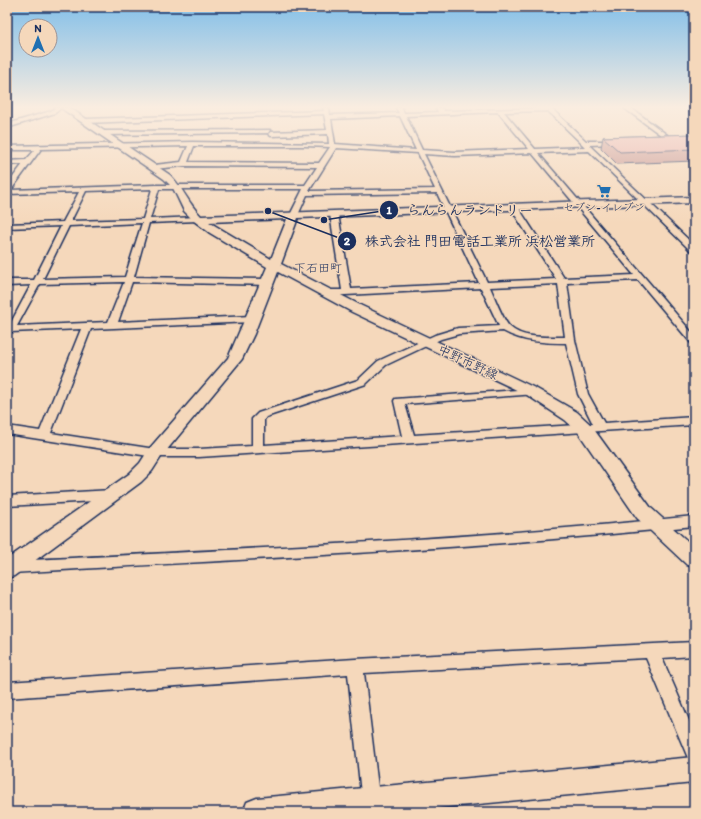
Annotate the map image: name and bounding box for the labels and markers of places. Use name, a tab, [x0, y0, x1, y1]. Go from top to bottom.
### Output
supermarket icon: セブン-イレブン	[596, 183, 612, 199]
callout: らんらんランドリー	[379, 197, 541, 223]
place label: セブン-イレブン	[563, 201, 645, 214]
callout: 株式会社 門田電話工業所 浜松営業所	[337, 228, 603, 254]

